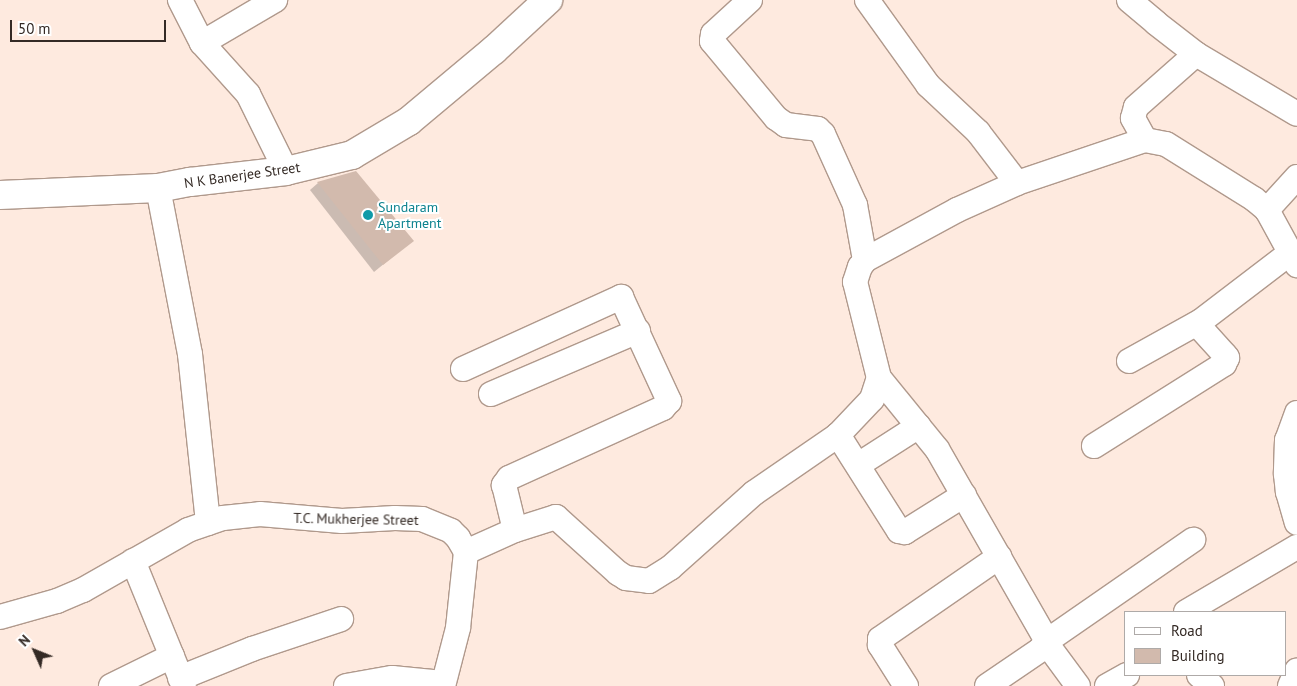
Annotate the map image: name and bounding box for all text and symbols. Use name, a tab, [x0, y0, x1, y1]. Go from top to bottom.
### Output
scale bar	[12, 10, 169, 42]
text: 50 m	[18, 19, 51, 38]
street label: N K Banerjee Street	[183, 159, 301, 191]
place label: Sundaram Apartment	[378, 199, 442, 232]
marker: Sundaram Apartment	[362, 209, 374, 221]
street label: T.C. Mukherjee Street	[293, 509, 419, 529]
legend	[1124, 611, 1287, 676]
text: Road	[1171, 621, 1203, 640]
north arrow	[10, 626, 60, 676]
text: N	[15, 631, 34, 650]
text: Building	[1171, 646, 1225, 665]

